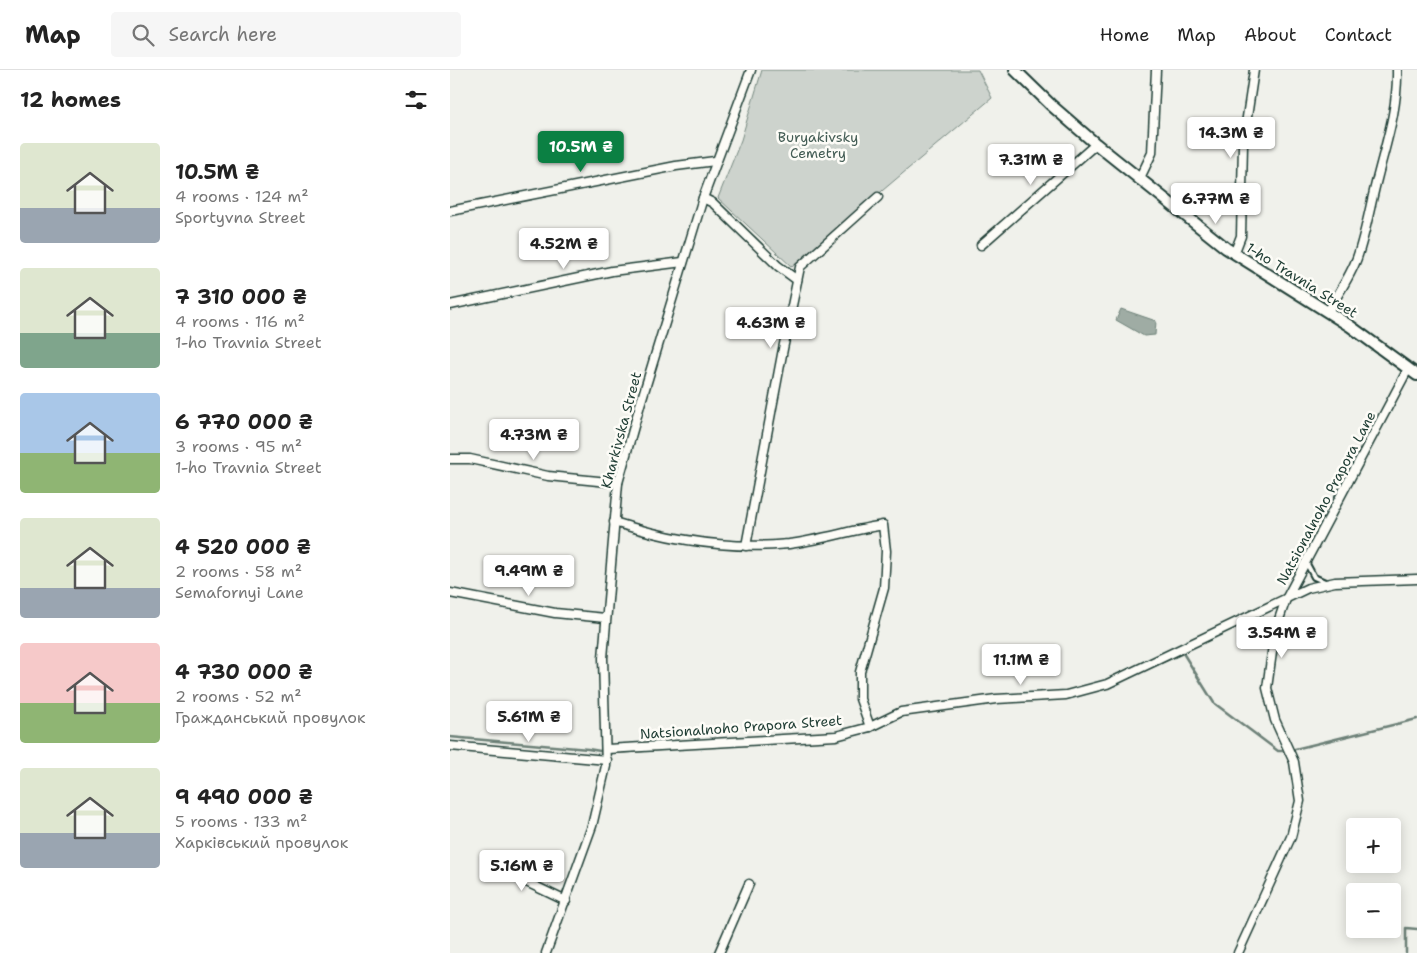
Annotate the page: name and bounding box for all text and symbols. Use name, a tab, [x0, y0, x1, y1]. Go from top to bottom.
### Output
search box	[111, 12, 461, 57]
text: Map	[25, 19, 81, 51]
icon: search	[129, 21, 157, 49]
text: Search here	[169, 22, 277, 47]
text: Home	[1100, 23, 1149, 47]
text: Map	[1177, 23, 1216, 47]
text: About	[1244, 23, 1297, 47]
text: Contact	[1325, 23, 1392, 47]
text: 12 homes	[20, 86, 121, 114]
icon: filters	[402, 86, 430, 114]
pin: 14.3M ₴	[1185, 116, 1277, 159]
text: 14.3M ₴	[1198, 122, 1264, 143]
park label: Buryakivsky Cemetry	[778, 128, 858, 162]
pin: 10.5M ₴	[535, 131, 627, 173]
text: 10.5M ₴	[549, 136, 613, 157]
pin: 7.31M ₴	[985, 144, 1077, 186]
text: 7.31M ₴	[999, 149, 1063, 170]
text: 10.5M ₴	[175, 158, 260, 186]
icon: home	[60, 163, 120, 223]
pin: 6.77M ₴	[1170, 182, 1262, 225]
text: 4 rooms · 124 m²	[175, 186, 309, 207]
text: 6.77M ₴	[1182, 188, 1250, 209]
text: Sportyvna Street	[175, 207, 306, 228]
pin: 4.52M ₴	[518, 228, 610, 270]
text: 4.52M ₴	[530, 233, 598, 254]
street label: 1-ho Travnia Street	[1243, 238, 1361, 322]
text: 7 310 000 ₴	[175, 283, 307, 311]
icon: home	[60, 288, 120, 348]
pin: 4.63M ₴	[725, 306, 817, 349]
text: 4 rooms · 116 m²	[175, 311, 305, 332]
text: 4.63M ₴	[736, 312, 806, 333]
text: 1-ho Travnia Street	[175, 332, 322, 353]
street label: Kharkivska Street	[597, 370, 645, 490]
text: 6 770 000 ₴	[175, 408, 313, 436]
street label: Natsionalnoho Prapora Lane	[1272, 408, 1380, 588]
icon: home	[60, 413, 120, 473]
pin: 4.73M ₴	[488, 418, 580, 461]
text: 4.73M ₴	[500, 424, 568, 445]
text: 3 rooms · 95 m²	[175, 436, 302, 457]
text: 1-ho Travnia Street	[175, 457, 322, 478]
text: 4 520 000 ₴	[175, 533, 311, 561]
icon: home	[60, 538, 120, 598]
pin: 9.49M ₴	[483, 554, 575, 597]
text: 9.49M ₴	[494, 560, 564, 581]
text: 2 rooms · 58 m²	[175, 561, 302, 582]
text: Semafornyi Lane	[175, 582, 304, 603]
pin: 3.54M ₴	[1236, 616, 1328, 659]
text: 3.54M ₴	[1247, 622, 1317, 643]
pin: 11.1M ₴	[975, 644, 1067, 686]
text: 11.1M ₴	[993, 649, 1049, 670]
text: 4 730 000 ₴	[175, 658, 313, 686]
icon: home	[60, 663, 120, 723]
text: 2 rooms · 52 m²	[175, 686, 302, 707]
pin: 5.61M ₴	[483, 700, 575, 743]
text: 5.61M ₴	[497, 706, 561, 727]
text: Гражданський провулок	[175, 707, 365, 728]
street label: Natsionalnoho Prapora Street	[639, 711, 843, 743]
text: 9 490 000 ₴	[175, 783, 313, 811]
icon: home	[60, 788, 120, 848]
text: 5 rooms · 133 m²	[175, 811, 307, 832]
map controls	[1346, 818, 1401, 938]
button: +	[1346, 818, 1401, 873]
text: Харківський провулок	[175, 832, 348, 853]
pin: 5.16M ₴	[476, 850, 568, 892]
text: 5.16M ₴	[490, 855, 554, 876]
button: −	[1346, 883, 1401, 938]

